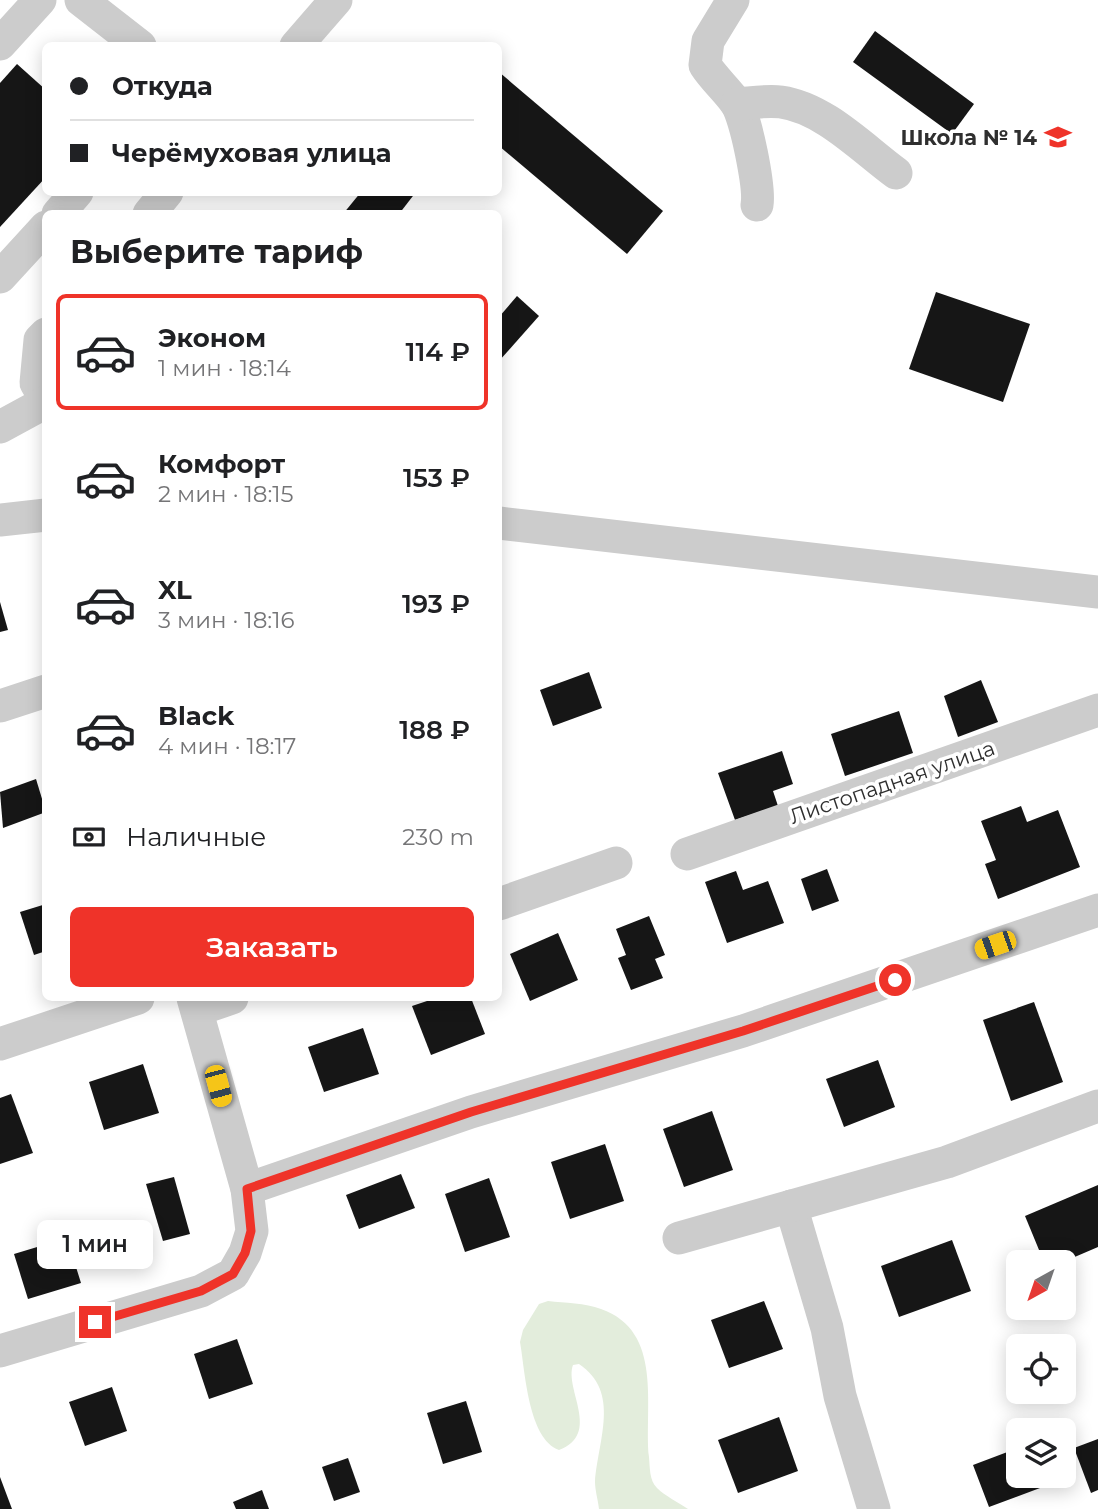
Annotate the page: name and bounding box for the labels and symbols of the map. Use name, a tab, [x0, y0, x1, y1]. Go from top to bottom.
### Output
school or university icon: Школа № 14	[1043, 122, 1073, 152]
place label: Школа № 14	[900, 125, 1038, 150]
street label: Листопадная улица	[786, 735, 998, 829]
car	[972, 928, 1019, 962]
route start	[879, 964, 911, 996]
car	[203, 1063, 234, 1109]
callout: 1 мин	[37, 1220, 153, 1270]
north arrow	[1006, 1250, 1076, 1320]
route end	[79, 1306, 111, 1338]

